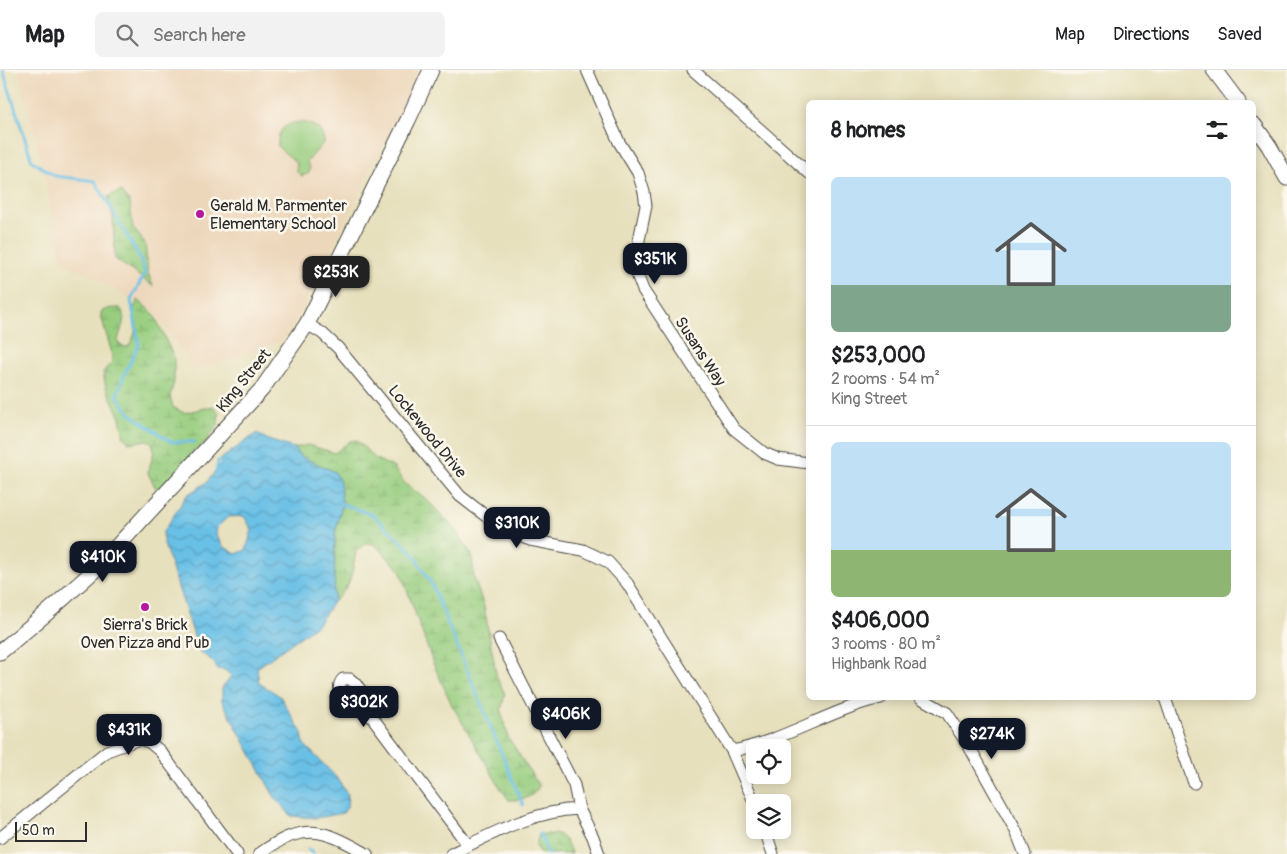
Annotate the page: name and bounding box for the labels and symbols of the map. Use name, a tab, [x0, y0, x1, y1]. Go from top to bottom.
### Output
place label: Gerald M. Parmenter Elementary School	[210, 196, 347, 234]
marker: Gerald M. Parmenter Elementary School	[194, 208, 206, 220]
pin: $351K	[620, 242, 690, 285]
pin: $253K	[301, 256, 371, 298]
street label: Susans Way	[670, 313, 730, 390]
street label: King Street	[212, 344, 276, 417]
street label: Lockewood Drive	[384, 381, 471, 482]
pin: $310K	[482, 506, 552, 549]
pin: $410K	[68, 540, 138, 583]
marker: Sierra's Brick Oven Pizza and Pub	[139, 601, 151, 613]
place label: Sierra's Brick Oven Pizza and Pub	[81, 615, 210, 653]
pin: $302K	[329, 686, 399, 728]
pin: $406K	[531, 698, 601, 740]
pin: $431K	[94, 714, 164, 756]
pin: $274K	[957, 718, 1027, 760]
scale bar	[15, 819, 88, 842]

